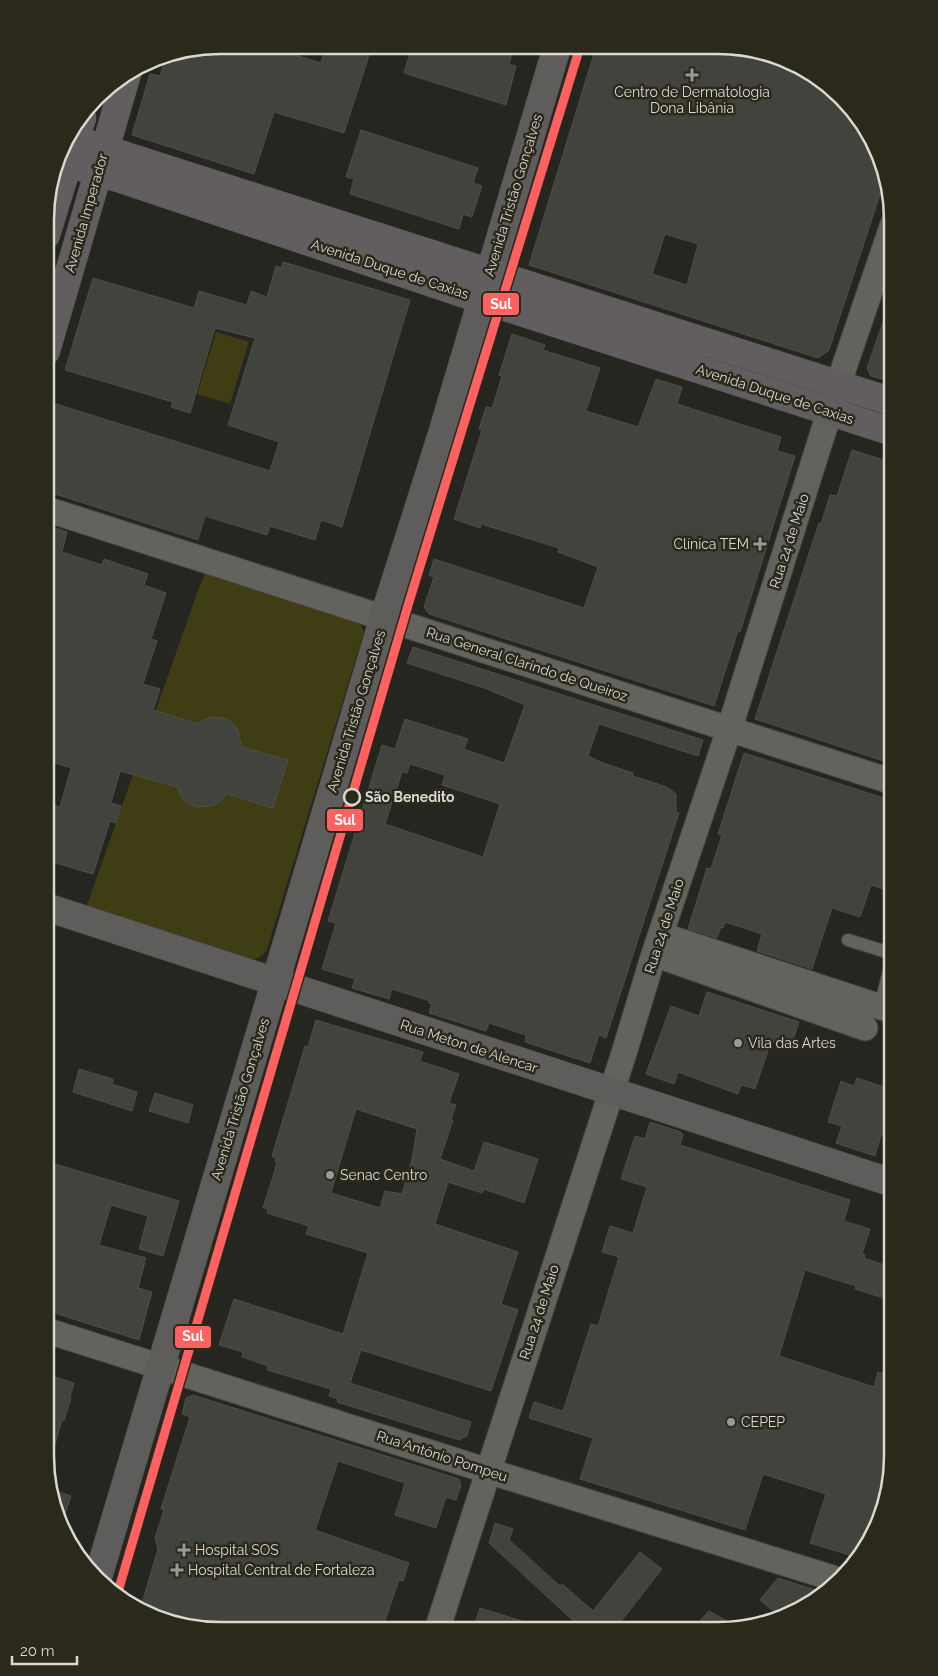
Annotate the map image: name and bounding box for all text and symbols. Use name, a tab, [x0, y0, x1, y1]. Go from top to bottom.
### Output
marker: Centro de Dermatologia Dona Libânia	[685, 68, 699, 82]
place label: Centro de Dermatologia Dona Libânia	[614, 84, 770, 116]
street label: Avenida Tristão Gonçalves	[481, 112, 545, 278]
street label: Avenida Imperador	[61, 151, 111, 274]
street label: Avenida Duque de Caxias	[309, 236, 471, 302]
line badge: Sul	[482, 292, 520, 316]
text: Sul	[490, 296, 512, 312]
street label: Avenida Duque de Caxias	[694, 361, 856, 427]
street label: Rua 24 de Maio	[766, 492, 812, 590]
place label: Clínica TEM	[674, 536, 749, 552]
marker: Clínica TEM	[753, 537, 767, 551]
street label: Rua General Clarindo de Queiroz	[424, 624, 630, 704]
street label: Avenida Tristão Gonçalves	[324, 628, 388, 794]
marker: São Benedito	[343, 788, 361, 806]
place label: São Benedito	[365, 789, 455, 805]
line badge: Sul	[326, 808, 364, 832]
text: Sul	[334, 812, 356, 828]
street label: Rua 24 de Maio	[641, 877, 687, 975]
street label: Avenida Tristão Gonçalves	[208, 1016, 272, 1182]
street label: Rua Meton de Alencar	[398, 1016, 540, 1076]
place label: Vila das Artes	[748, 1035, 836, 1051]
marker: Vila das Artes	[732, 1037, 744, 1049]
place label: Senac Centro	[340, 1167, 427, 1183]
marker: Senac Centro	[324, 1169, 336, 1181]
street label: Rua 24 de Maio	[516, 1263, 562, 1361]
line badge: Sul	[174, 1325, 212, 1349]
text: Sul	[182, 1328, 204, 1344]
place label: CEPEP	[741, 1414, 785, 1430]
marker: CEPEP	[725, 1416, 737, 1428]
street label: Rua Antônio Pompeu	[375, 1427, 509, 1485]
place label: Hospital SOS	[195, 1542, 279, 1558]
marker: Hospital SOS	[177, 1543, 191, 1557]
place label: Hospital Central de Fortaleza	[188, 1562, 375, 1578]
marker: Hospital Central de Fortaleza	[170, 1563, 184, 1577]
scale bar	[12, 1634, 78, 1666]
text: 20 m	[20, 1642, 55, 1660]

